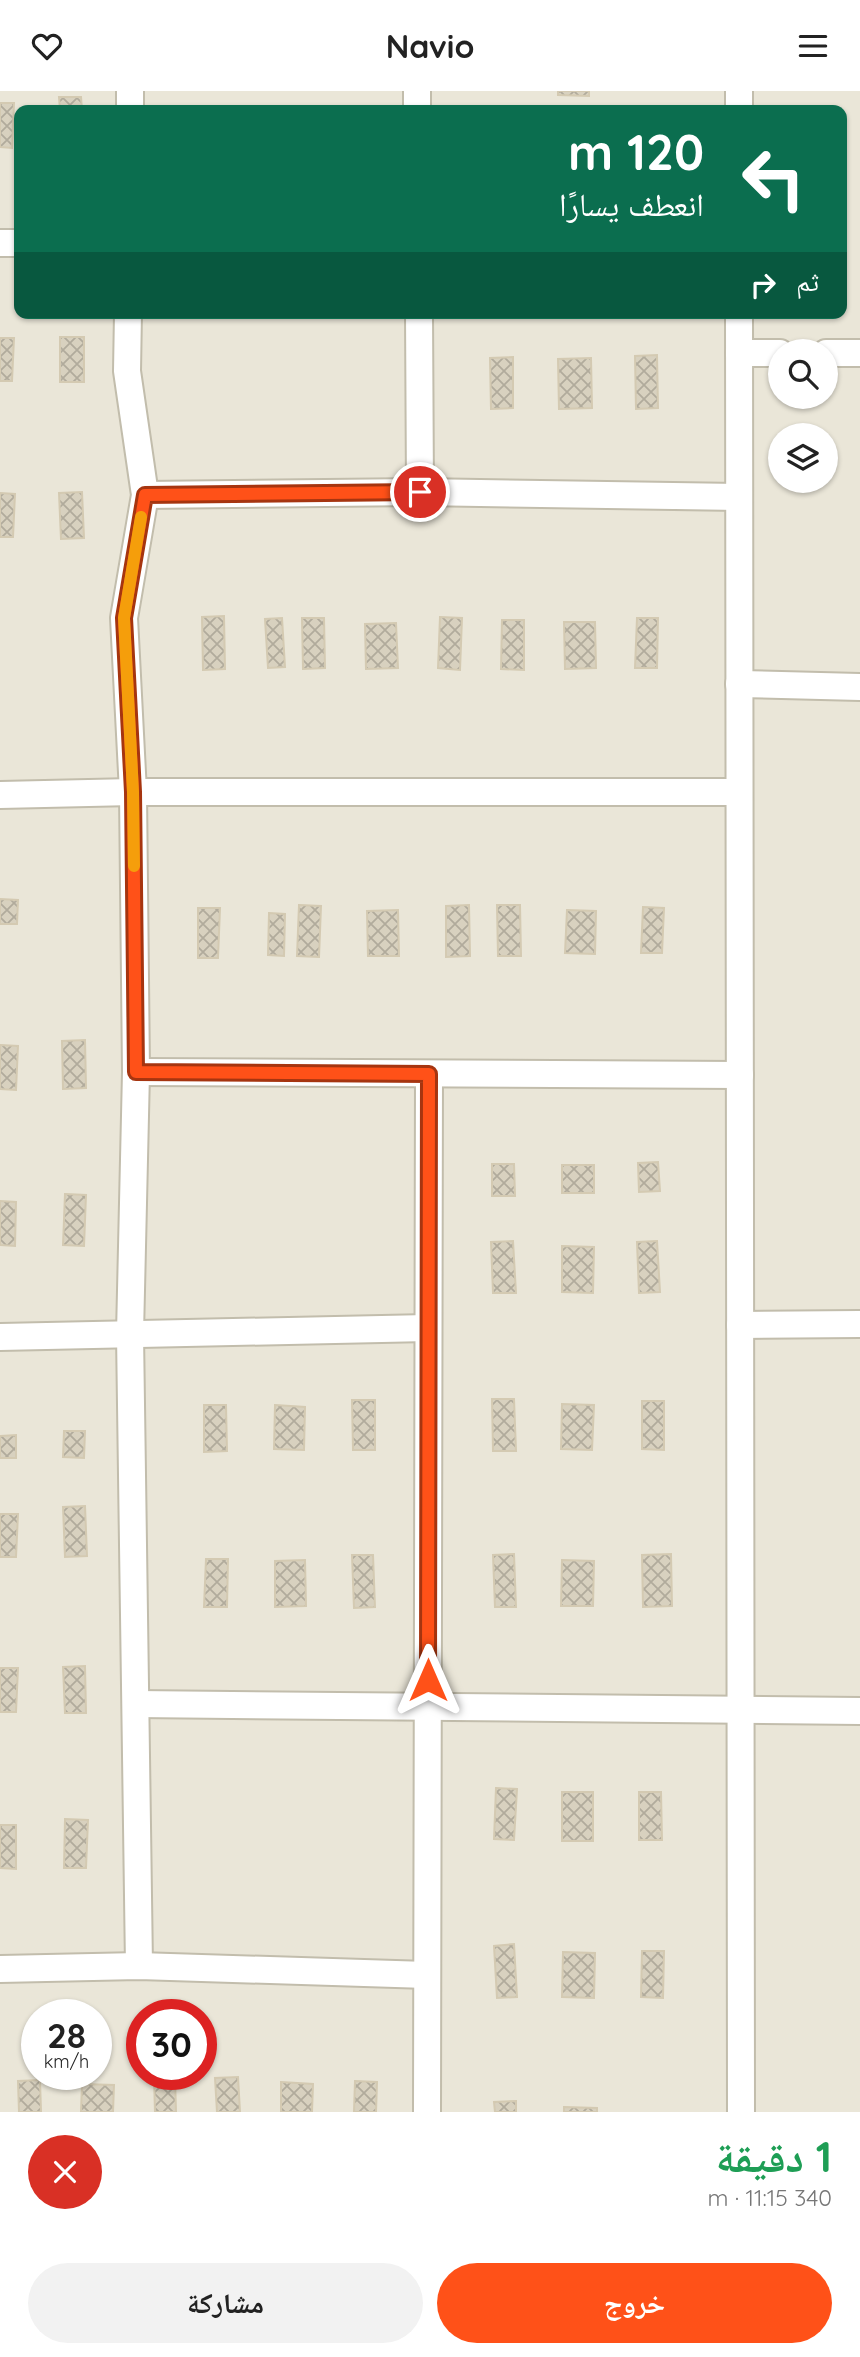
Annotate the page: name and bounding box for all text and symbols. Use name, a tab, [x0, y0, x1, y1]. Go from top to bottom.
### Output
text: Navio	[386, 26, 474, 66]
icon: heart	[28, 27, 66, 65]
icon: menu	[794, 27, 832, 65]
text: 120 m	[568, 121, 704, 182]
icon: left	[728, 133, 819, 224]
text: انعطف يسارًا	[559, 184, 704, 224]
text: ثم	[796, 265, 819, 298]
icon: right	[744, 266, 782, 304]
map controls	[768, 339, 838, 493]
button: search	[768, 339, 838, 409]
button: layers	[768, 423, 838, 493]
pin	[390, 462, 450, 522]
icon: arrive	[401, 473, 439, 511]
position arrow	[391, 1643, 465, 1717]
speed limit sign: 30	[126, 1999, 217, 2090]
text: 28	[47, 2013, 86, 2057]
text: km/h	[44, 2050, 89, 2073]
text: 1 دقيقة	[716, 2130, 832, 2183]
button: close	[28, 2135, 102, 2209]
text: 340 m · 11:15	[707, 2183, 832, 2212]
button: مشاركة	[28, 2263, 423, 2343]
button: خروج	[437, 2263, 832, 2343]

